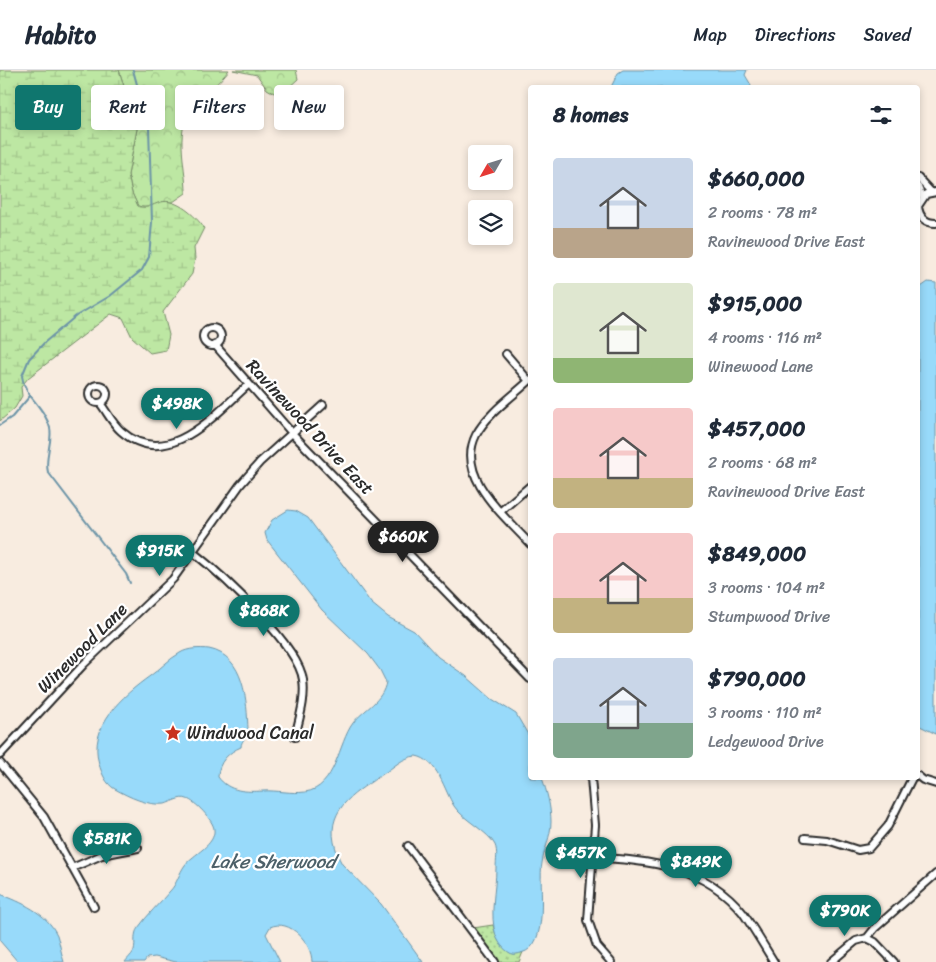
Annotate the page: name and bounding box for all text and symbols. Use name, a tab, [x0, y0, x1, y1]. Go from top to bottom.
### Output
text: Habito	[25, 14, 96, 56]
text: Map	[694, 19, 727, 51]
text: Directions	[755, 19, 836, 51]
text: Saved	[864, 19, 911, 51]
chip: Buy	[15, 85, 81, 130]
chip: Rent	[91, 85, 165, 130]
chip: Filters	[175, 85, 264, 130]
chip: New	[274, 85, 344, 130]
text: 8 homes	[553, 96, 628, 134]
icon: filters	[867, 101, 895, 129]
north arrow	[468, 145, 512, 190]
map controls	[468, 145, 513, 245]
text: $660,000	[708, 160, 805, 198]
icon: home	[593, 178, 653, 238]
text: 2 rooms · 78 m²	[708, 198, 817, 227]
button: layers	[468, 200, 513, 245]
text: Ravinewood Drive East	[708, 227, 865, 256]
text: $915,000	[708, 285, 802, 323]
icon: home	[593, 303, 653, 363]
text: 4 rooms · 116 m²	[708, 323, 822, 352]
street label: Ravinewood Drive East	[238, 351, 382, 503]
text: Winewood Lane	[708, 352, 813, 381]
pin: $498K	[142, 388, 212, 430]
text: $498K	[152, 389, 202, 418]
text: $457,000	[708, 410, 806, 448]
icon: home	[593, 428, 653, 488]
text: 2 rooms · 68 m²	[708, 448, 817, 477]
text: Ravinewood Drive East	[708, 477, 865, 506]
pin: $660K	[368, 520, 438, 563]
text: $660K	[379, 522, 427, 551]
pin: $915K	[125, 534, 195, 577]
text: $849,000	[708, 535, 806, 573]
text: $915K	[137, 536, 183, 565]
icon: home	[593, 553, 653, 613]
text: 3 rooms · 104 m²	[708, 573, 825, 602]
pin: $868K	[229, 594, 299, 637]
street label: Winewood Lane	[29, 595, 135, 701]
text: $868K	[240, 596, 288, 625]
text: Stumpwood Drive	[708, 602, 830, 631]
text: $790,000	[708, 660, 806, 698]
icon: home	[593, 678, 653, 738]
text: 3 rooms · 110 m²	[708, 698, 822, 727]
place label: Windwood Canal	[187, 717, 315, 749]
place icon: Windwood Canal	[163, 723, 183, 743]
text: Ledgewood Drive	[708, 727, 824, 756]
pin: $581K	[72, 822, 142, 865]
text: $581K	[84, 824, 130, 853]
pin: $457K	[546, 836, 616, 879]
text: $457K	[556, 838, 606, 867]
water label: Lake Sherwood	[211, 845, 340, 878]
pin: $849K	[661, 846, 731, 888]
text: $849K	[671, 847, 721, 876]
pin: $790K	[810, 894, 880, 937]
text: $790K	[820, 896, 870, 925]

